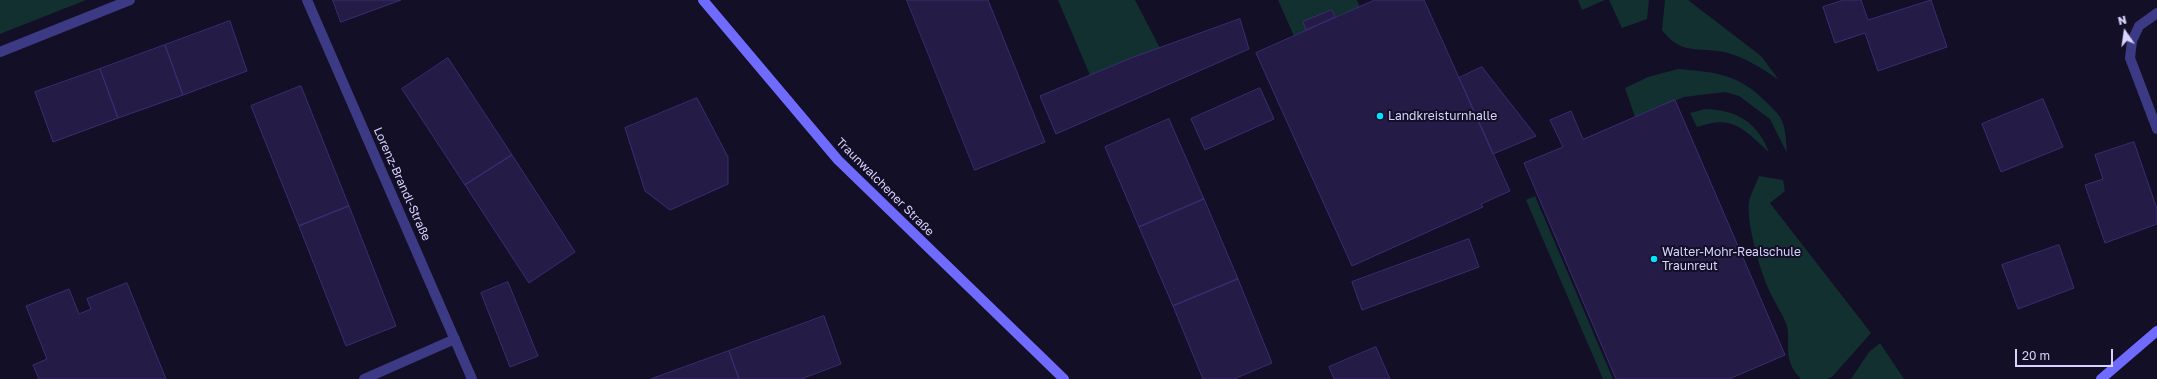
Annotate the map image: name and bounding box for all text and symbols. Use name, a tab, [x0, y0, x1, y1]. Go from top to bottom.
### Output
north arrow	[2105, 12, 2145, 52]
text: N	[2117, 13, 2128, 27]
place label: Landkreisturnhalle	[1388, 109, 1497, 123]
marker: Landkreisturnhalle	[1375, 111, 1385, 121]
street label: Lorenz-Brandl-Straße	[370, 125, 434, 243]
street label: Traunwalchener Straße	[833, 135, 937, 239]
place label: Walter-Mohr-Realschule Traunreut	[1662, 245, 1801, 273]
marker: Walter-Mohr-Realschule Traunreut	[1649, 254, 1659, 264]
scale bar	[2017, 341, 2115, 367]
text: 20 m	[2022, 348, 2050, 363]

